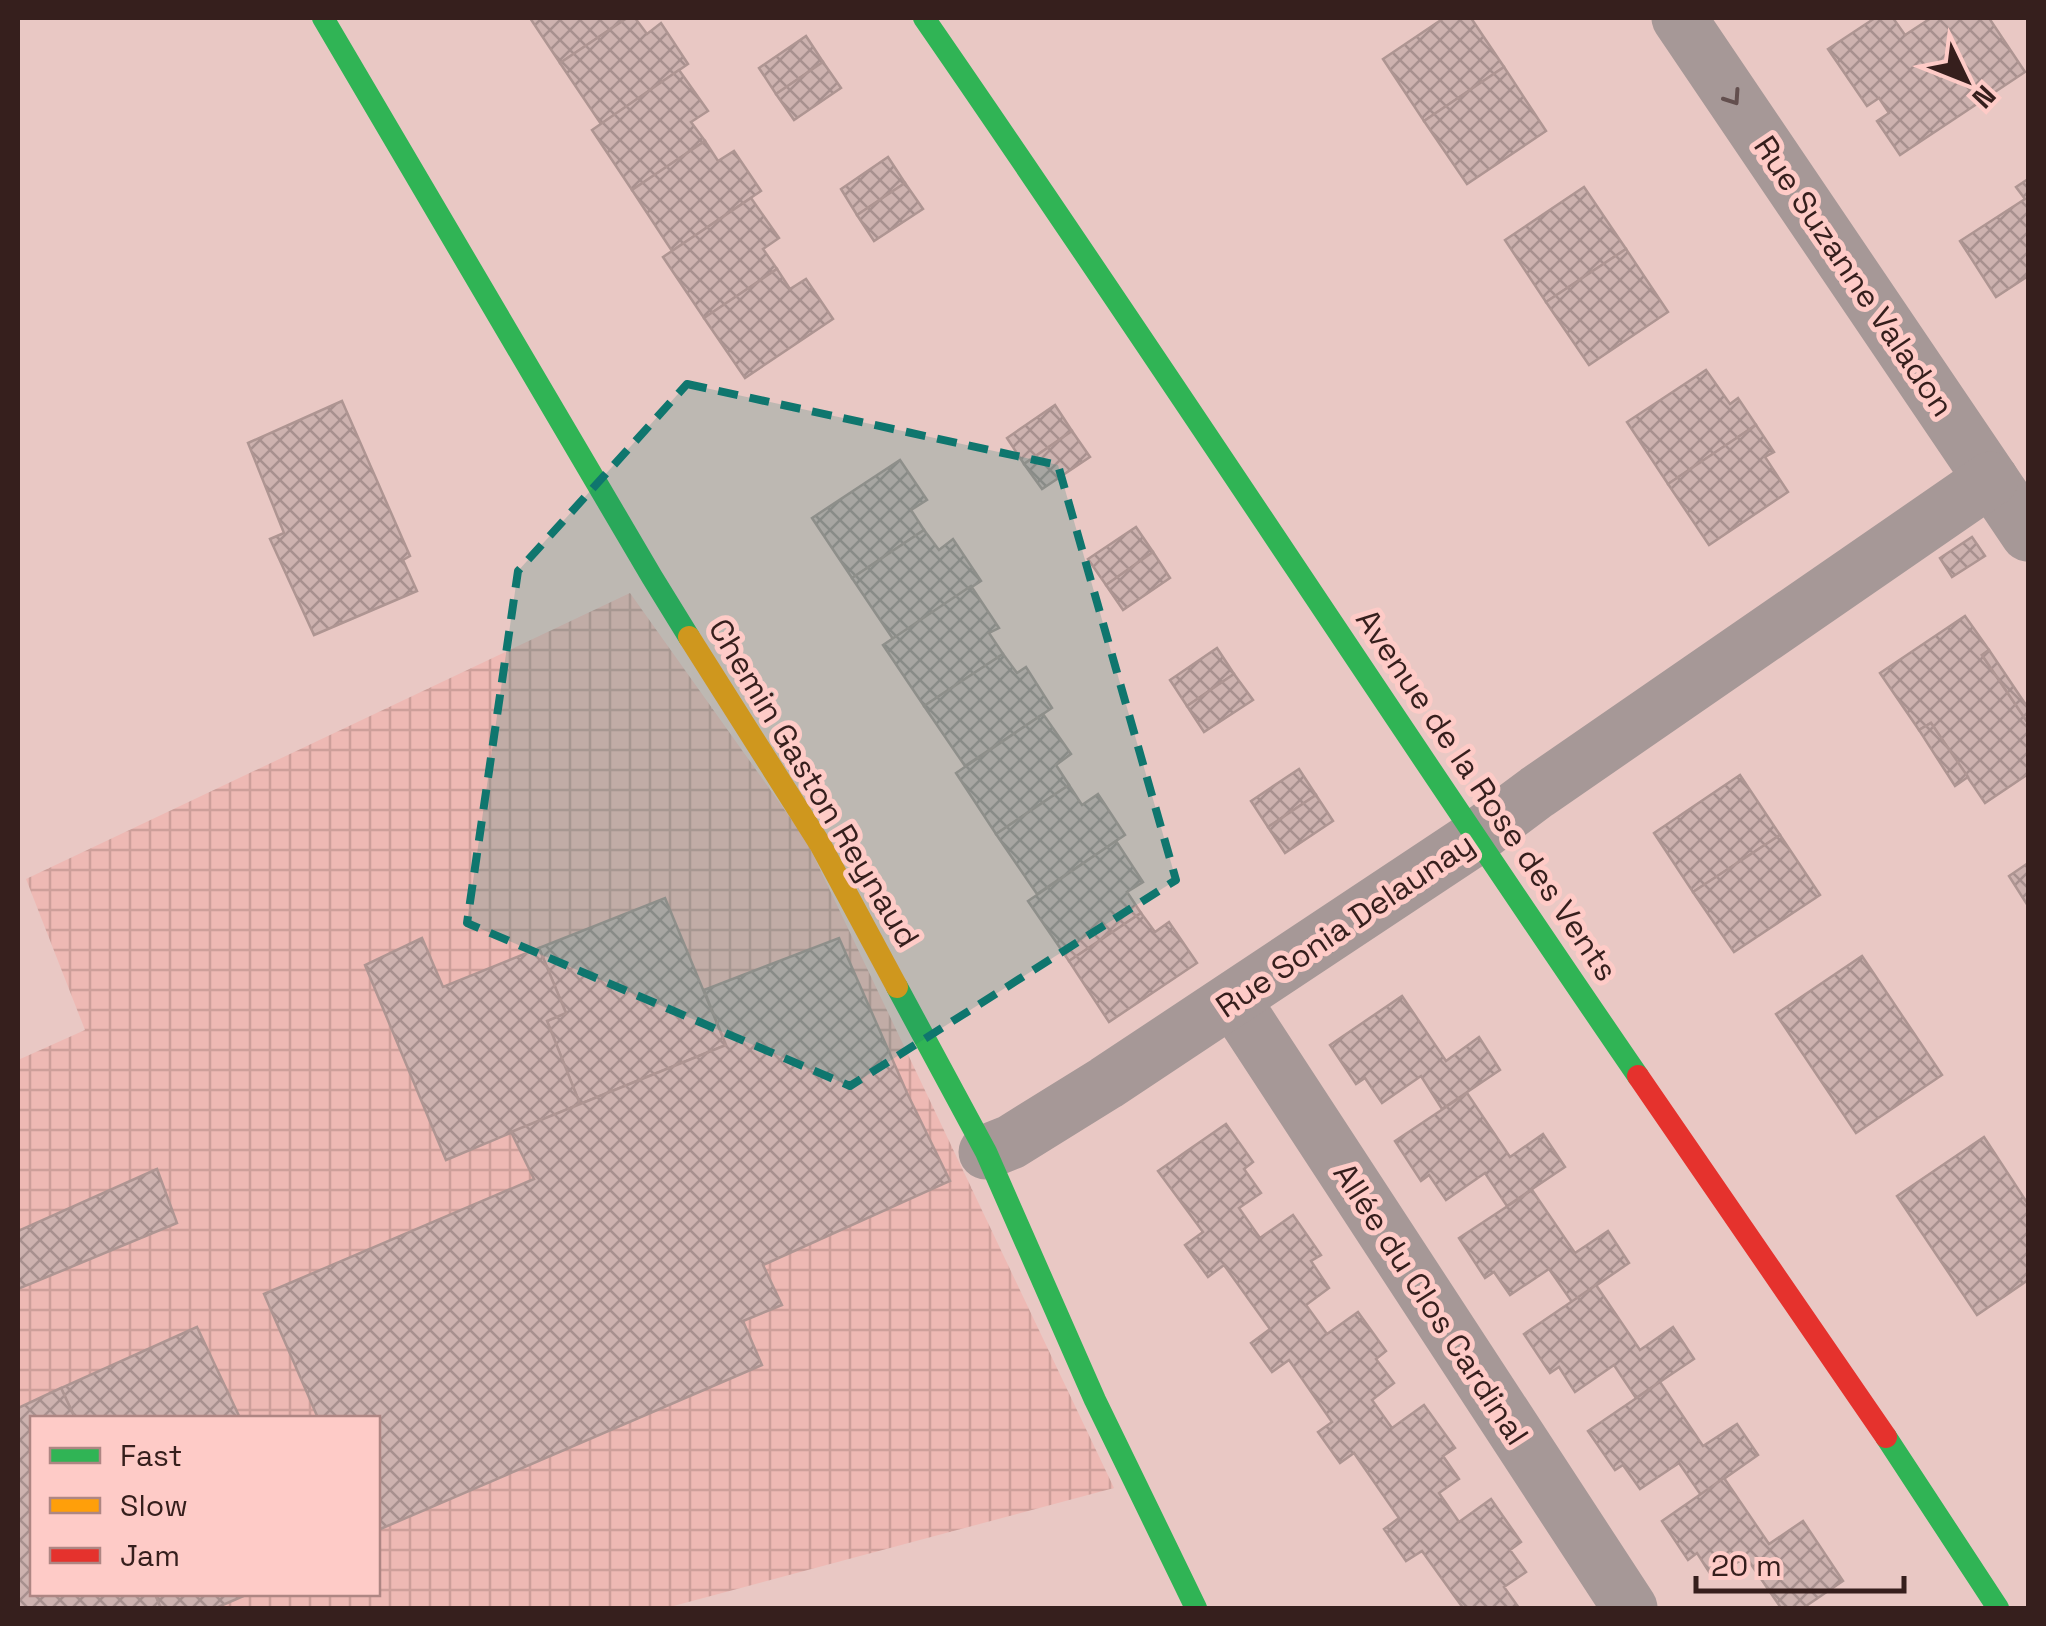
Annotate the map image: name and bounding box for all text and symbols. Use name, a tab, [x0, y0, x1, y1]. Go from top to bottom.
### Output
north arrow	[1916, 30, 2016, 130]
text: N	[1965, 78, 2004, 116]
one-way arrow	[1721, 88, 1740, 106]
street label: Rue Suzanne Valadon	[1745, 128, 1963, 424]
street label: Avenue de la Rose des Vents	[1347, 601, 1627, 989]
street label: Chemin Gaston Reynaud	[700, 611, 928, 955]
street label: Rue Sonia Delaunay	[1208, 824, 1482, 1026]
street label: Allée du Clos Cardinal	[1325, 1155, 1537, 1453]
legend	[30, 1416, 380, 1596]
text: Fast	[120, 1436, 182, 1475]
text: Slow	[120, 1486, 188, 1525]
scale bar	[1696, 1531, 1904, 1593]
text: Jam	[120, 1536, 180, 1575]
text: 20 m	[1711, 1546, 1782, 1585]

